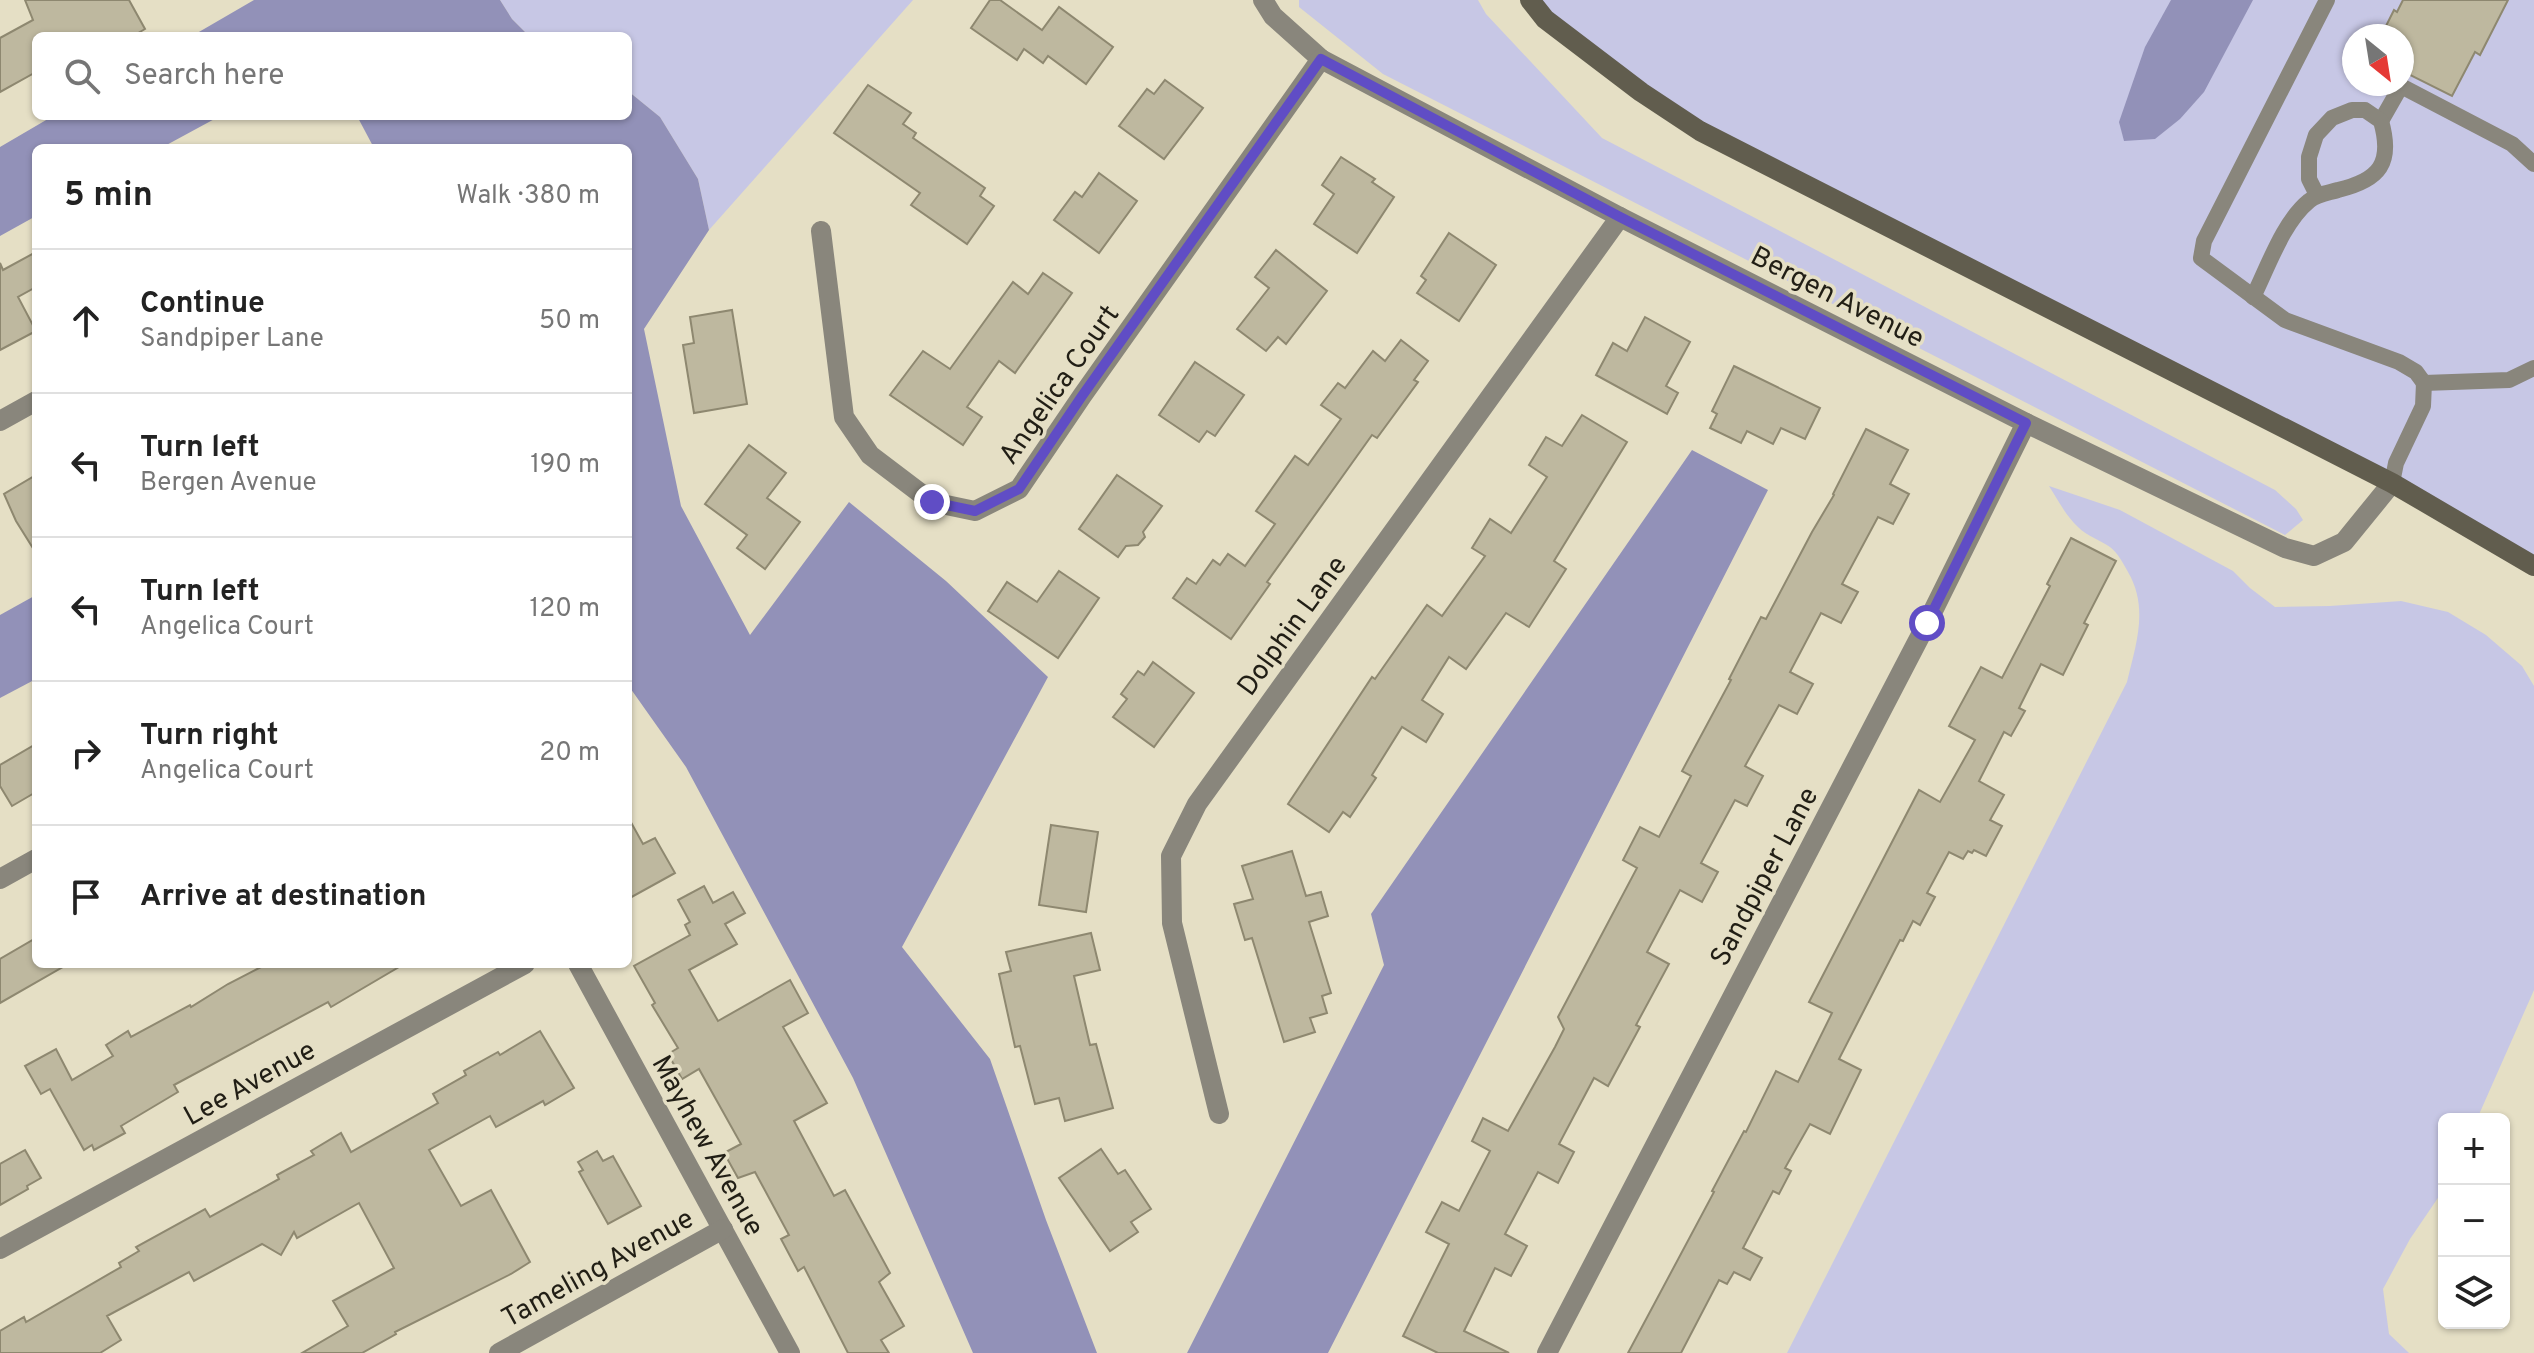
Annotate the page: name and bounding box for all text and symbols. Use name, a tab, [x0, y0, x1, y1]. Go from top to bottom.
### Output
north arrow	[2342, 24, 2414, 96]
search box	[32, 32, 632, 120]
icon: search	[60, 54, 104, 98]
text: Search here	[124, 58, 284, 95]
text: 5 min	[64, 175, 153, 218]
text: Walk · 380 m	[456, 180, 600, 213]
street label: Bergen Avenue	[1744, 240, 1929, 358]
text: Continue	[140, 286, 265, 323]
icon: ahead	[64, 299, 108, 343]
street label: Angelica Court	[992, 299, 1129, 473]
text: 50 m	[539, 305, 600, 338]
text: Sandpiper Lane	[140, 323, 324, 356]
text: Turn left	[140, 430, 260, 467]
icon: left	[64, 443, 108, 487]
text: 190 m	[530, 449, 600, 482]
text: Bergen Avenue	[140, 467, 316, 500]
route end	[914, 484, 950, 520]
street label: Dolphin Lane	[1230, 550, 1356, 704]
text: Turn left	[140, 574, 260, 611]
icon: left	[64, 587, 108, 631]
text: 120 m	[530, 593, 600, 626]
route start	[1909, 605, 1945, 641]
text: Angelica Court	[140, 611, 314, 644]
text: Turn right	[140, 718, 278, 755]
icon: right	[64, 731, 108, 775]
text: 20 m	[539, 737, 600, 770]
text: Angelica Court	[140, 755, 314, 788]
street label: Sandpiper Lane	[1703, 782, 1828, 973]
icon: arrive	[64, 875, 108, 919]
text: Arrive at destination	[140, 879, 426, 916]
street label: Lee Avenue	[178, 1034, 323, 1136]
street label: Mayhew Avenue	[642, 1050, 771, 1243]
map controls	[2438, 1113, 2510, 1329]
button: +	[2438, 1113, 2510, 1185]
button: −	[2438, 1185, 2510, 1257]
street label: Tameling Avenue	[496, 1202, 701, 1337]
button: layers	[2438, 1257, 2510, 1329]

